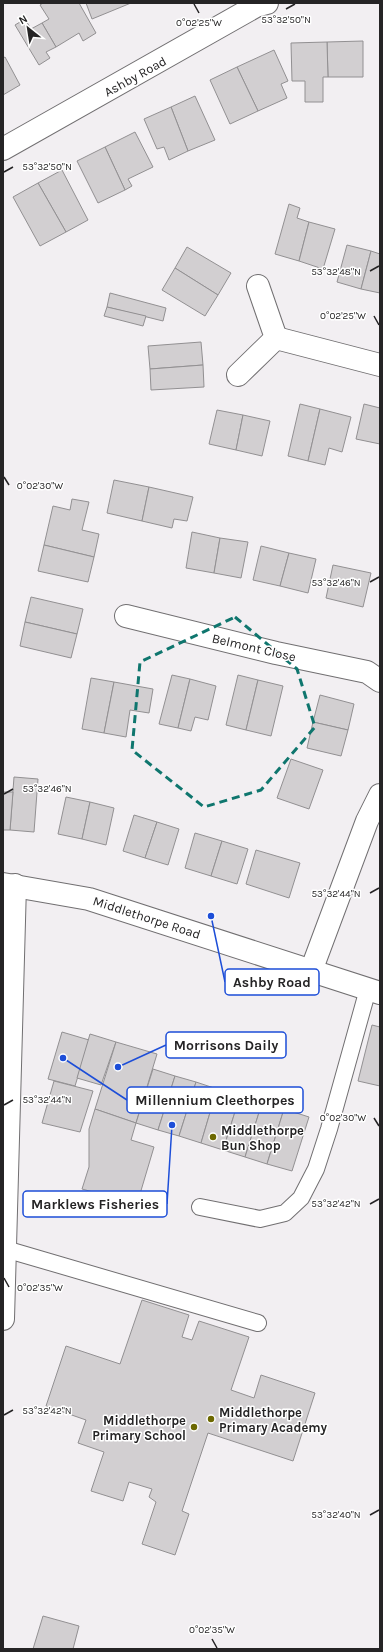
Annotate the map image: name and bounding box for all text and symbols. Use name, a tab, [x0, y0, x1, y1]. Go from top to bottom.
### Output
north arrow	[8, 8, 48, 48]
text: N	[17, 12, 30, 27]
text: 53°32'50"N	[261, 14, 311, 26]
text: 0°02'25"W	[176, 17, 222, 29]
street label: Ashby Road	[101, 53, 169, 100]
text: 53°32'50"N	[22, 161, 72, 173]
text: 53°32'48"N	[311, 266, 361, 278]
text: 0°02'25"W	[320, 310, 366, 322]
text: 0°02'30"W	[17, 480, 63, 492]
text: 53°32'46"N	[311, 577, 361, 589]
street label: Belmont Close	[210, 631, 298, 665]
text: 53°32'46"N	[22, 783, 72, 795]
text: 53°32'44"N	[311, 888, 361, 900]
street label: Middlethorpe Road	[91, 893, 203, 942]
callout: Ashby Road	[225, 969, 319, 995]
text: Ashby Road	[233, 974, 311, 991]
callout: Morrisons Daily	[166, 1032, 286, 1058]
text: Morrisons Daily	[174, 1037, 278, 1054]
callout: Millennium Cleethorpes	[127, 1087, 303, 1113]
text: Millennium Cleethorpes	[135, 1092, 295, 1109]
text: 53°32'44"N	[22, 1094, 72, 1106]
text: 0°02'30"W	[320, 1112, 366, 1124]
place label: Middlethorpe Bun Shop	[221, 1123, 304, 1153]
marker: Middlethorpe Bun Shop	[208, 1132, 218, 1142]
callout: Marklews Fisheries	[23, 1191, 167, 1217]
text: Marklews Fisheries	[31, 1196, 159, 1213]
text: 53°32'42"N	[311, 1198, 361, 1210]
text: 0°02'35"W	[17, 1282, 63, 1294]
text: 53°32'42"N	[22, 1405, 72, 1417]
place label: Middlethorpe Primary Academy	[219, 1405, 328, 1435]
place label: Middlethorpe Primary School	[92, 1413, 186, 1443]
marker: Middlethorpe Primary Academy	[206, 1414, 216, 1424]
marker: Middlethorpe Primary School	[189, 1422, 199, 1432]
text: 53°32'40"N	[311, 1509, 361, 1521]
text: 0°02'35"W	[189, 1624, 235, 1636]

